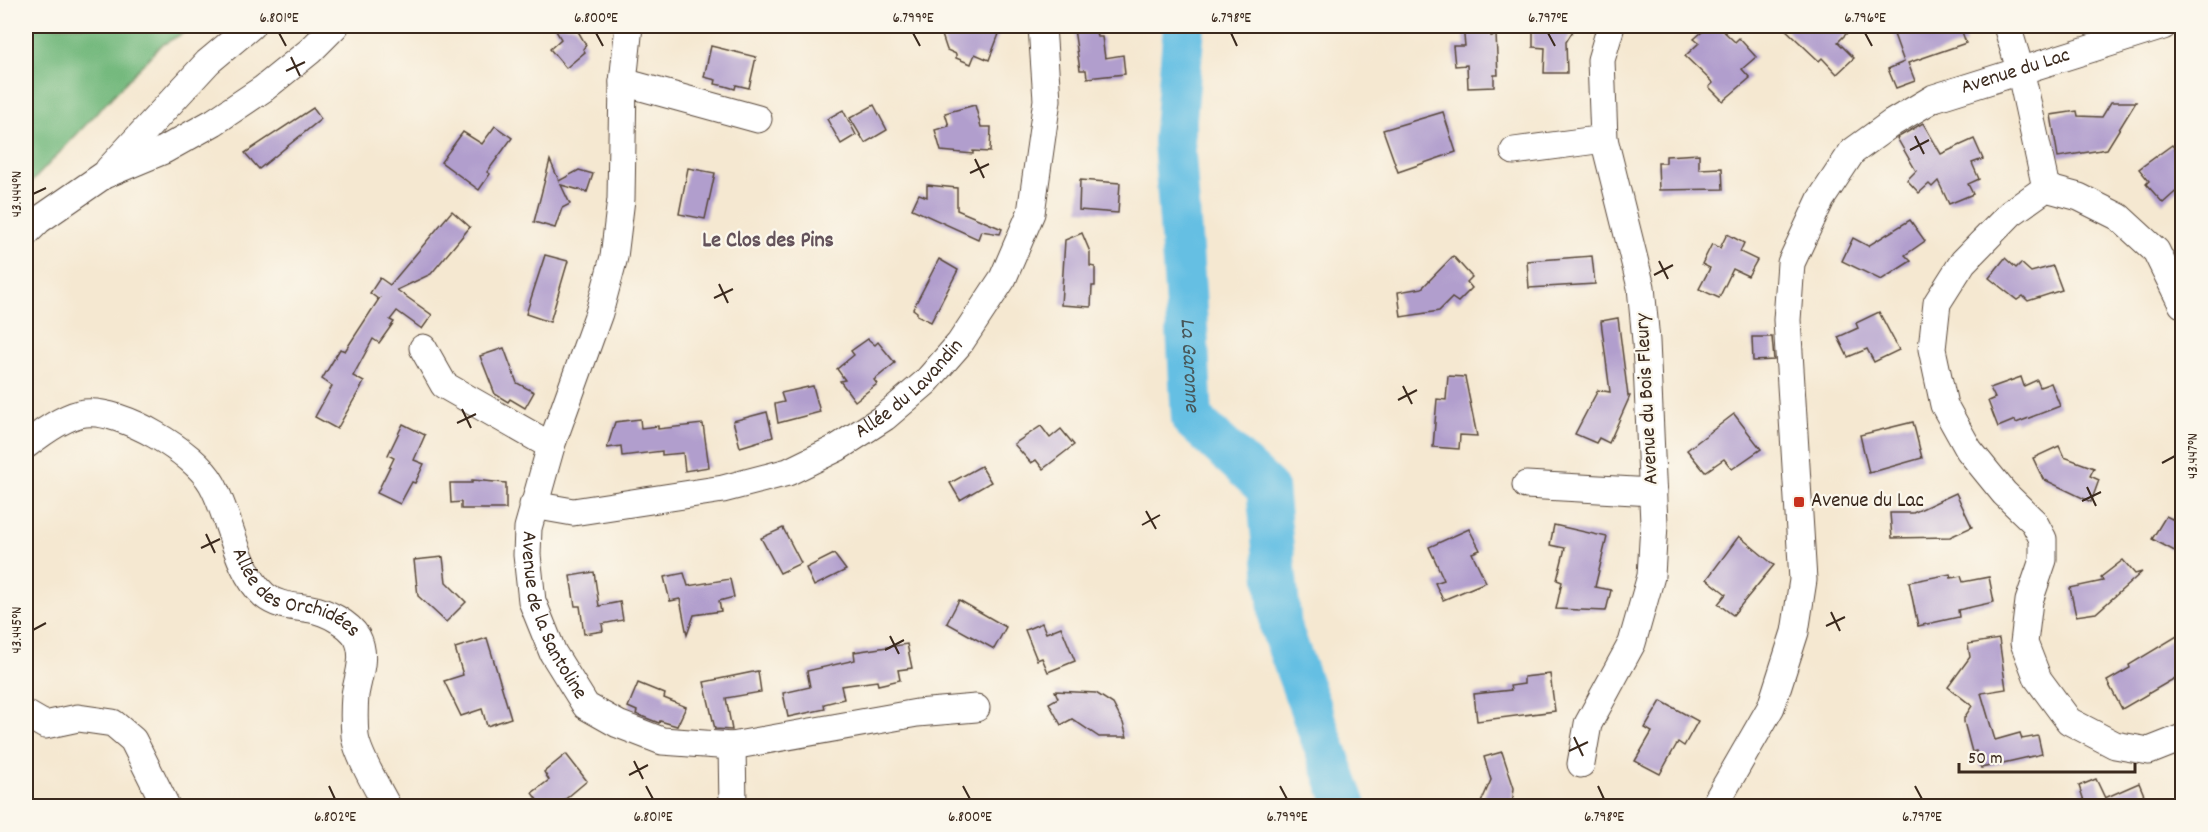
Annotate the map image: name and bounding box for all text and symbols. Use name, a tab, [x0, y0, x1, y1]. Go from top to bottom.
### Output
text: 6.801°E	[260, 8, 299, 30]
text: 6.800°E	[574, 8, 618, 30]
text: 6.799°E	[893, 8, 934, 30]
text: 6.798°E	[1211, 8, 1251, 30]
text: 6.797°E	[1528, 8, 1568, 30]
text: 6.796°E	[1844, 8, 1886, 30]
street label: Avenue du Lac	[1957, 41, 2074, 104]
text: 43.444°N	[7, 171, 29, 217]
district label: Le Clos des Pins	[702, 226, 834, 257]
street label: Avenue du Bois Fleury	[1629, 312, 1667, 486]
water label: La Garonne	[1171, 317, 1207, 414]
street label: Allée du Lavandin	[850, 333, 972, 447]
text: 43.447°N	[2183, 433, 2205, 479]
place label: Avenue du Lac	[1811, 487, 1924, 517]
marker: Avenue du Lac	[1792, 495, 1806, 509]
street label: Avenue de la Santoline	[512, 530, 594, 706]
street label: Allée des Orchidées	[223, 544, 367, 645]
text: 43.445°N	[7, 607, 29, 654]
scale bar	[1959, 736, 2134, 774]
text: 50 m	[1968, 747, 2003, 772]
text: 6.802°E	[314, 807, 356, 829]
text: 6.801°E	[634, 807, 673, 829]
text: 6.800°E	[948, 807, 992, 829]
text: 6.799°E	[1267, 807, 1308, 829]
text: 6.798°E	[1584, 807, 1624, 829]
text: 6.797°E	[1902, 807, 1942, 829]

